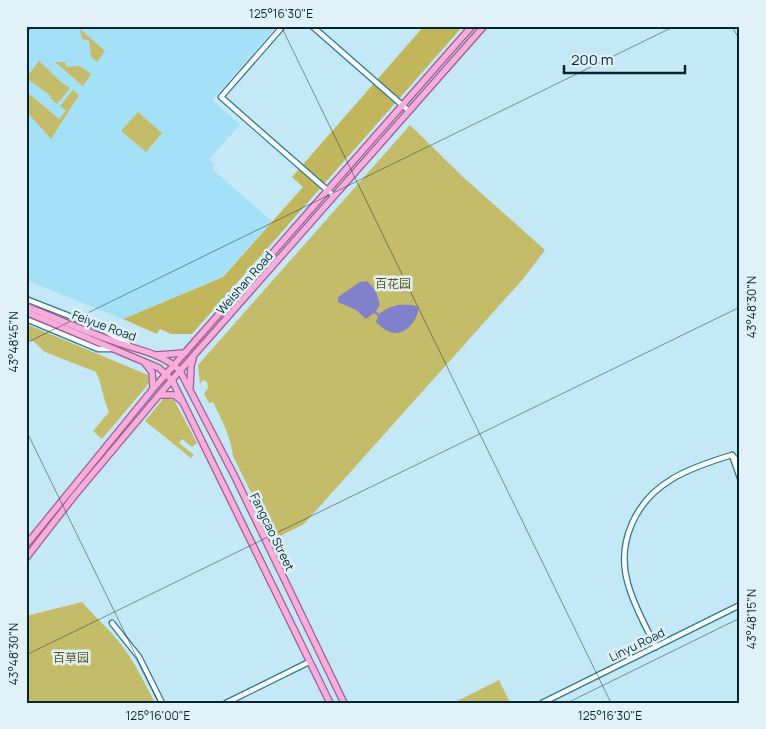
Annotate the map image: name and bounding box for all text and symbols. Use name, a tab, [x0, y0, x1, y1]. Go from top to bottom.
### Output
text: 125°16'30"E	[249, 5, 313, 22]
scale bar	[564, 42, 685, 74]
text: 200 m	[571, 49, 614, 70]
street label: Weishan Road	[212, 248, 277, 318]
park label: 百花园	[375, 275, 411, 292]
text: 43°48'30"N	[743, 276, 760, 338]
street label: Feiyue Road	[70, 306, 139, 345]
text: 43°48'45"N	[5, 311, 22, 373]
street label: Fangcao Street	[246, 490, 299, 574]
text: 43°48'15"N	[743, 589, 760, 649]
text: 43°48'30"N	[5, 623, 22, 685]
street label: Linyu Road	[606, 624, 668, 665]
park label: 百草园	[53, 649, 89, 666]
text: 125°16'00"E	[126, 707, 191, 724]
text: 125°16'30"E	[578, 707, 642, 724]

